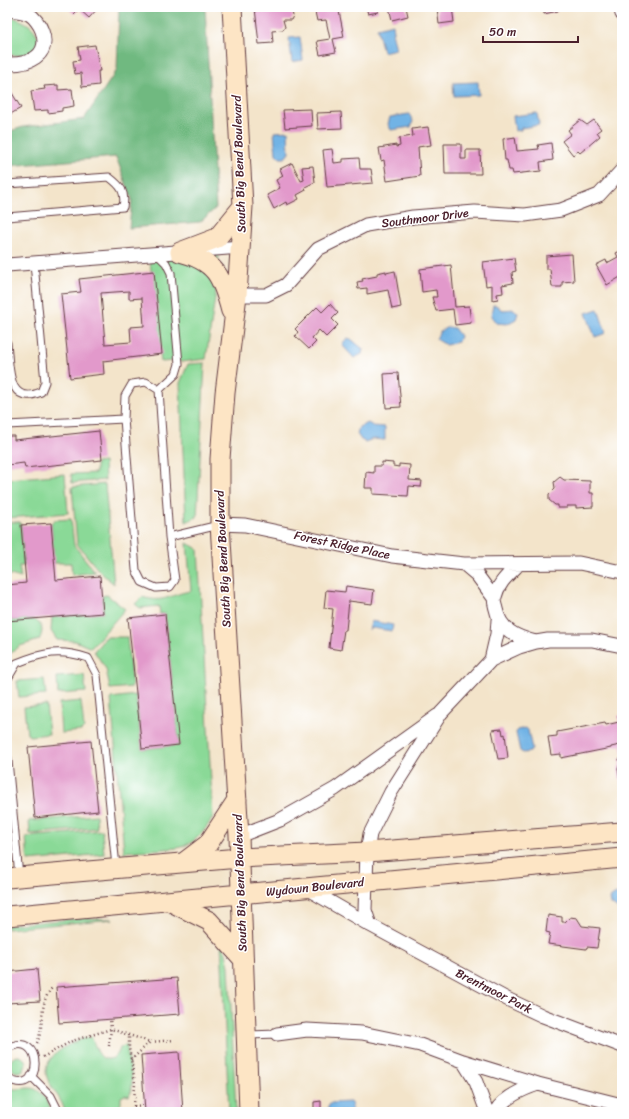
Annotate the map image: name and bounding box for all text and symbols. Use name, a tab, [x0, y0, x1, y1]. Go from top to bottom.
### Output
scale bar	[483, 18, 578, 44]
text: 50 m	[489, 21, 516, 43]
street label: South Big Bend Boulevard	[226, 94, 252, 233]
street label: Southmoor Drive	[380, 202, 470, 234]
street label: South Big Bend Boulevard	[208, 489, 238, 628]
street label: Forest Ridge Place	[292, 524, 392, 566]
street label: South Big Bend Boulevard	[227, 813, 253, 952]
street label: Wydown Boulevard	[265, 871, 366, 903]
street label: Brentmoor Park	[452, 962, 537, 1020]

